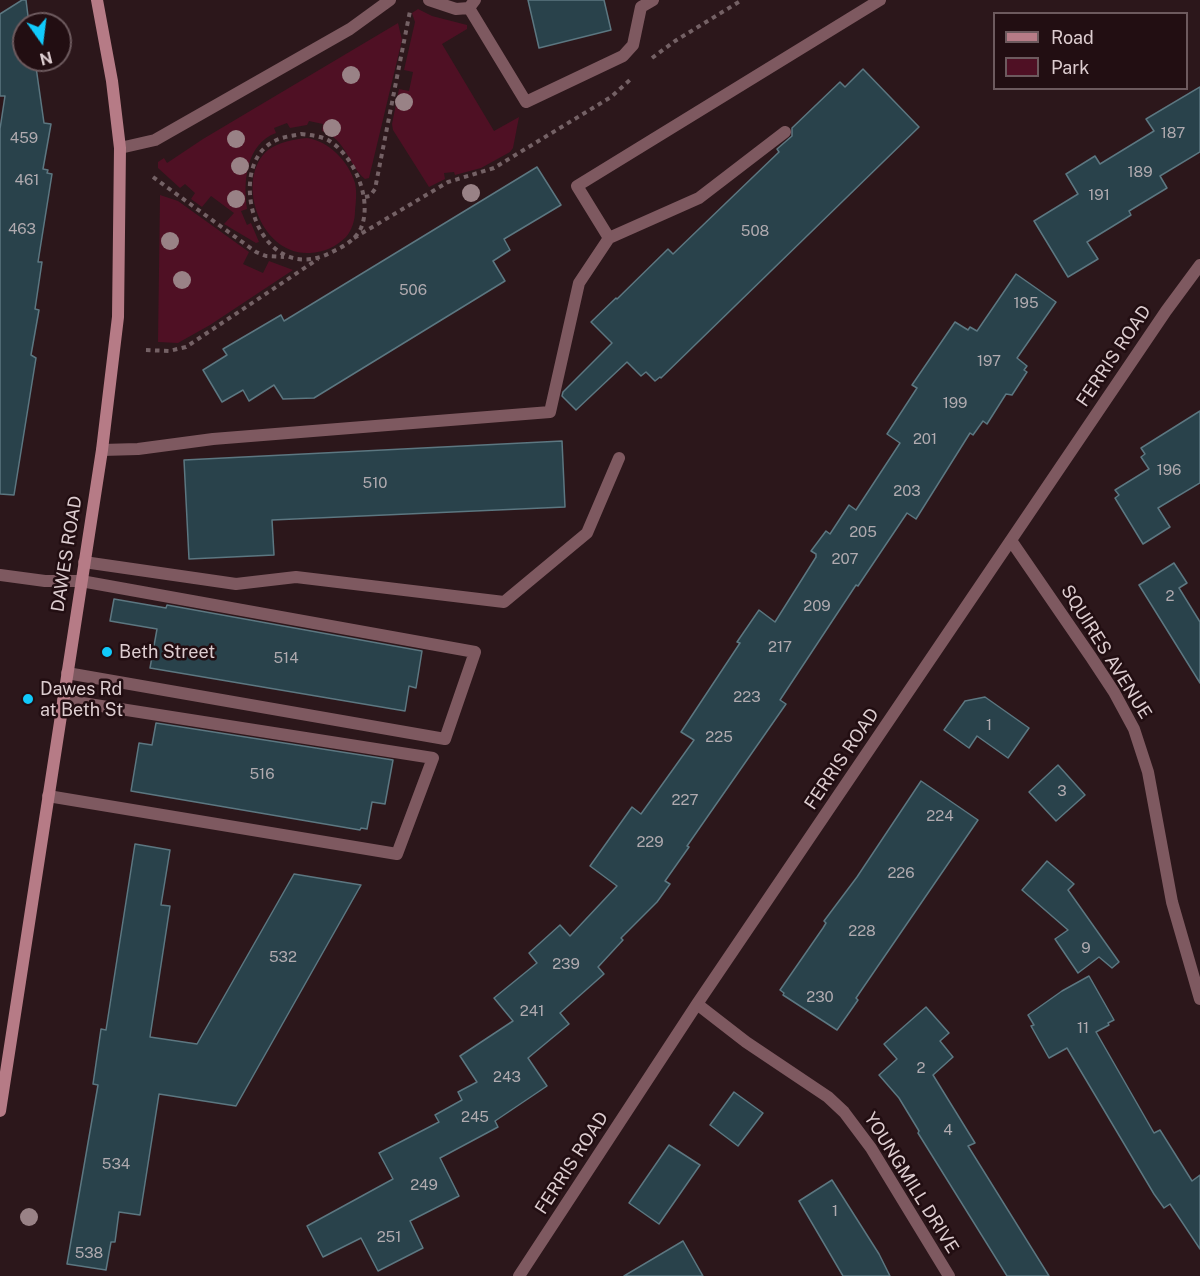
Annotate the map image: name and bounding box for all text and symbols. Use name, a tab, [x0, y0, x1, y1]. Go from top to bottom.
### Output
north arrow	[12, 12, 72, 72]
legend	[993, 12, 1188, 90]
text: Road	[1051, 27, 1094, 48]
text: N	[38, 47, 54, 69]
text: Park	[1051, 57, 1089, 78]
house number: 187	[1161, 124, 1185, 142]
house number: 459	[10, 129, 38, 147]
house number: 189	[1127, 163, 1153, 181]
house number: 461	[15, 171, 39, 189]
house number: 191	[1088, 186, 1110, 204]
house number: 463	[8, 220, 36, 238]
house number: 508	[741, 222, 769, 240]
house number: 506	[399, 281, 427, 299]
house number: 195	[1013, 294, 1039, 312]
street label: FERRIS ROAD	[1072, 301, 1156, 411]
house number: 197	[977, 352, 1001, 370]
house number: 199	[943, 394, 967, 412]
house number: 201	[913, 430, 937, 448]
house number: 196	[1157, 461, 1181, 479]
house number: 510	[363, 474, 387, 492]
house number: 203	[893, 482, 921, 500]
street label: DAWES ROAD	[47, 494, 87, 614]
house number: 205	[849, 523, 877, 541]
house number: 207	[832, 550, 858, 568]
street label: SQUIRES AVENUE	[1056, 581, 1156, 723]
house number: 2	[1166, 587, 1174, 605]
house number: 209	[803, 597, 831, 615]
house number: 217	[768, 638, 792, 656]
place label: Beth Street	[119, 641, 215, 663]
marker: Beth Street	[100, 645, 114, 659]
house number: 514	[273, 649, 299, 667]
place label: Dawes Rd at Beth St	[40, 678, 123, 720]
house number: 223	[733, 688, 761, 706]
marker: Dawes Rd at Beth St	[21, 692, 35, 706]
street label: FERRIS ROAD	[800, 704, 884, 814]
house number: 1	[986, 716, 992, 734]
house number: 225	[705, 728, 733, 746]
house number: 516	[249, 765, 275, 783]
house number: 3	[1057, 782, 1067, 800]
house number: 227	[672, 791, 698, 809]
house number: 224	[926, 807, 954, 825]
house number: 229	[636, 833, 664, 851]
house number: 226	[887, 864, 915, 882]
house number: 228	[848, 922, 876, 940]
house number: 9	[1081, 939, 1091, 957]
house number: 532	[269, 948, 297, 966]
house number: 239	[552, 955, 580, 973]
house number: 230	[806, 988, 834, 1006]
house number: 241	[520, 1002, 544, 1020]
house number: 11	[1077, 1019, 1089, 1037]
house number: 2	[917, 1059, 925, 1077]
house number: 243	[493, 1068, 521, 1086]
house number: 245	[461, 1108, 489, 1126]
street label: FERRIS ROAD	[531, 1108, 613, 1218]
street label: YOUNGMILL DRIVE	[859, 1109, 963, 1257]
house number: 4	[943, 1121, 953, 1139]
house number: 534	[102, 1155, 130, 1173]
house number: 249	[410, 1176, 438, 1194]
house number: 1	[832, 1202, 838, 1220]
house number: 251	[377, 1228, 401, 1246]
house number: 538	[75, 1244, 103, 1262]

